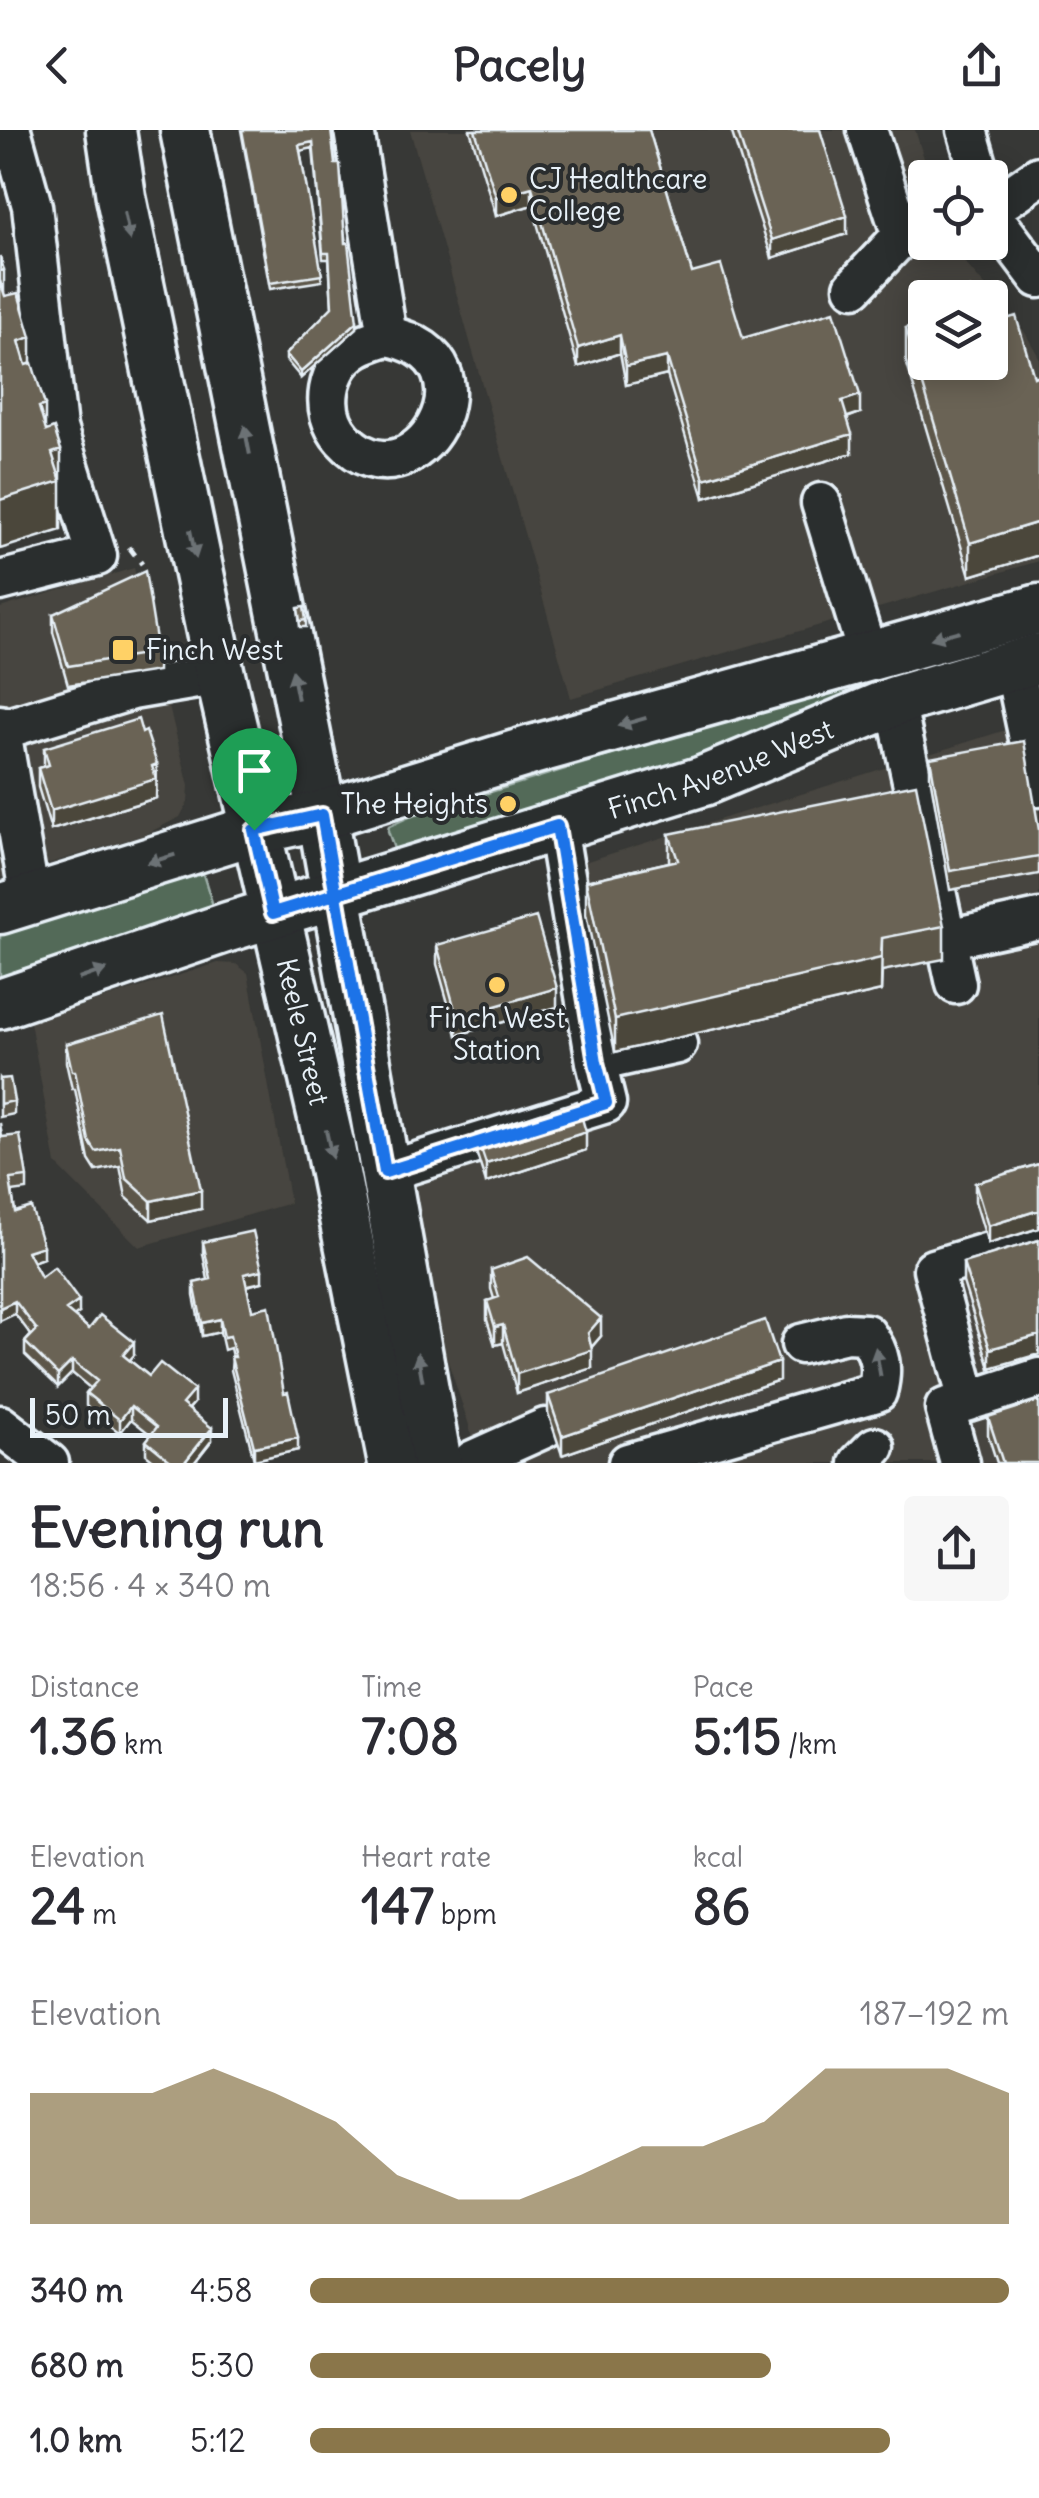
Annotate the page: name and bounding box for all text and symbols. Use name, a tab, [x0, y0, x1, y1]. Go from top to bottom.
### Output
text: Pacely	[453, 37, 586, 93]
icon: back	[30, 38, 85, 93]
icon: share	[954, 38, 1009, 93]
map controls	[908, 160, 1008, 380]
button: locate	[908, 160, 1008, 260]
place label: CJ Healthcare College	[529, 161, 707, 229]
marker: CJ Healthcare College	[498, 184, 520, 206]
one-way arrow	[120, 211, 136, 242]
button: layers	[908, 280, 1008, 380]
one-way arrow	[239, 424, 255, 455]
one-way arrow	[185, 529, 201, 560]
one-way arrow	[929, 627, 960, 643]
place label: Finch West	[146, 632, 283, 668]
marker: Finch West	[110, 637, 136, 663]
one-way arrow	[287, 669, 303, 700]
street label: Finch Avenue West	[604, 711, 838, 827]
one-way arrow	[616, 715, 647, 730]
pin	[212, 728, 297, 831]
icon: arrive	[227, 743, 282, 798]
place label: The Heights	[340, 786, 488, 822]
marker: The Heights	[497, 793, 519, 815]
one-way arrow	[145, 852, 176, 867]
street label: Keele Street	[269, 955, 338, 1109]
one-way arrow	[78, 965, 108, 980]
marker: Finch West Station	[486, 974, 508, 996]
place label: Finch West Station	[428, 1000, 566, 1068]
one-way arrow	[321, 1129, 337, 1160]
one-way arrow	[870, 1346, 885, 1378]
one-way arrow	[412, 1351, 427, 1382]
scale bar	[30, 1393, 228, 1438]
text: 50 m	[45, 1397, 111, 1433]
text: Evening run	[30, 1493, 324, 1562]
button: share	[904, 1496, 1009, 1601]
text: 18:56 · 4 × 340 m	[30, 1565, 271, 1606]
text: Distance	[30, 1669, 139, 1705]
text: Time	[361, 1669, 422, 1705]
text: Pace	[693, 1669, 754, 1705]
text: 1.36	[30, 1705, 117, 1768]
text: 7:08	[361, 1705, 459, 1768]
text: 5:15	[693, 1705, 781, 1768]
text: km	[117, 1726, 163, 1762]
text: /km	[781, 1726, 837, 1762]
text: Elevation	[30, 1839, 145, 1875]
text: Heart rate	[361, 1839, 491, 1875]
text: kcal	[693, 1839, 743, 1875]
text: 24	[30, 1875, 86, 1938]
text: 147	[361, 1875, 434, 1938]
text: 86	[693, 1875, 750, 1938]
text: m	[86, 1896, 117, 1932]
text: bpm	[434, 1896, 497, 1932]
text: Elevation	[30, 1993, 161, 2034]
text: 187–192 m	[860, 1993, 1009, 2034]
text: 340 m	[30, 2270, 123, 2311]
text: 4:58	[190, 2270, 253, 2311]
text: 680 m	[30, 2345, 124, 2386]
text: 5:30	[190, 2345, 255, 2386]
text: 1.0 km	[30, 2420, 122, 2461]
text: 5:12	[190, 2420, 246, 2461]

